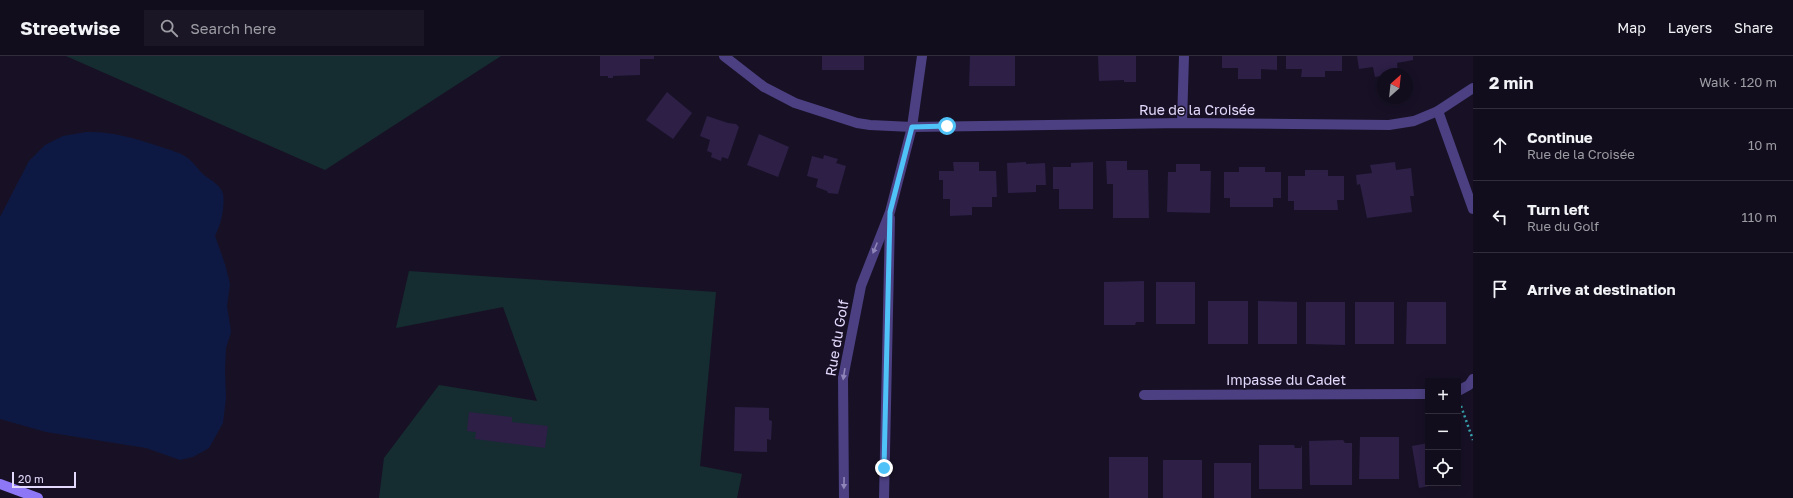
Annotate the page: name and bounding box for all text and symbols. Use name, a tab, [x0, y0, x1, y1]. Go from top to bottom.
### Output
search box	[144, 10, 424, 46]
text: Streetwise	[20, 16, 120, 39]
icon: search	[158, 17, 180, 39]
text: Search here	[190, 19, 276, 37]
text: Map	[1617, 19, 1646, 36]
text: Layers	[1668, 19, 1712, 36]
text: Share	[1734, 19, 1773, 36]
north arrow	[1377, 68, 1413, 104]
text: 2 min	[1489, 72, 1533, 93]
text: Walk · 120 m	[1699, 74, 1777, 90]
street label: Rue de la Croisée	[1139, 101, 1255, 118]
route start	[938, 117, 956, 135]
text: Continue	[1527, 128, 1593, 146]
icon: ahead	[1489, 134, 1511, 156]
text: 10 m	[1748, 137, 1777, 153]
text: Rue de la Croisée	[1527, 146, 1635, 162]
text: Turn left	[1527, 200, 1589, 218]
icon: left	[1489, 206, 1511, 228]
text: 110 m	[1742, 209, 1777, 225]
text: Rue du Golf	[1527, 218, 1599, 234]
one-way arrow	[872, 242, 878, 254]
icon: arrive	[1489, 278, 1511, 300]
text: Arrive at destination	[1527, 280, 1676, 298]
street label: Rue du Golf	[821, 298, 852, 378]
one-way arrow	[841, 367, 847, 380]
street label: Impasse du Cadet	[1226, 371, 1346, 388]
map controls	[1425, 378, 1461, 486]
button: +	[1425, 378, 1461, 414]
button: −	[1425, 414, 1461, 450]
button: locate	[1425, 450, 1461, 486]
route end	[875, 459, 893, 477]
scale bar	[12, 470, 76, 489]
text: 20 m	[18, 472, 44, 485]
one-way arrow	[841, 477, 847, 490]

